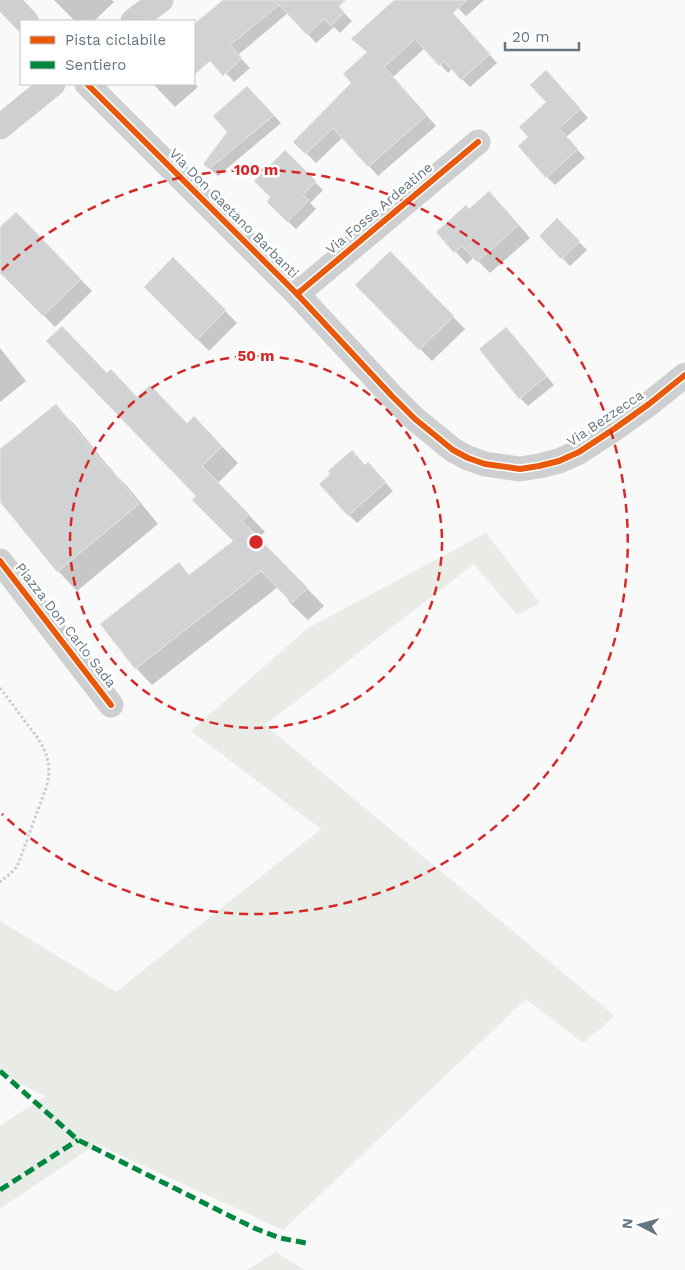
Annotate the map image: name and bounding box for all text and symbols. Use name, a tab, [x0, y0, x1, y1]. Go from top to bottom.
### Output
legend	[20, 20, 195, 85]
scale bar	[505, 20, 579, 52]
text: 20 m	[512, 28, 550, 46]
text: Pista ciclabile	[65, 31, 166, 49]
text: Sentiero	[65, 56, 126, 74]
street label: Via Don Gaetano Barbanti	[166, 145, 302, 281]
street label: Via Fosse Ardeatine	[323, 159, 435, 257]
text: 100 m	[234, 161, 278, 179]
text: 50 m	[238, 347, 274, 365]
street label: Via Bezzecca	[564, 386, 646, 449]
centre of rings	[247, 533, 265, 551]
street label: Piazza Don Carlo Sada	[12, 560, 120, 691]
north arrow	[615, 1200, 665, 1250]
text: N	[619, 1218, 636, 1230]

